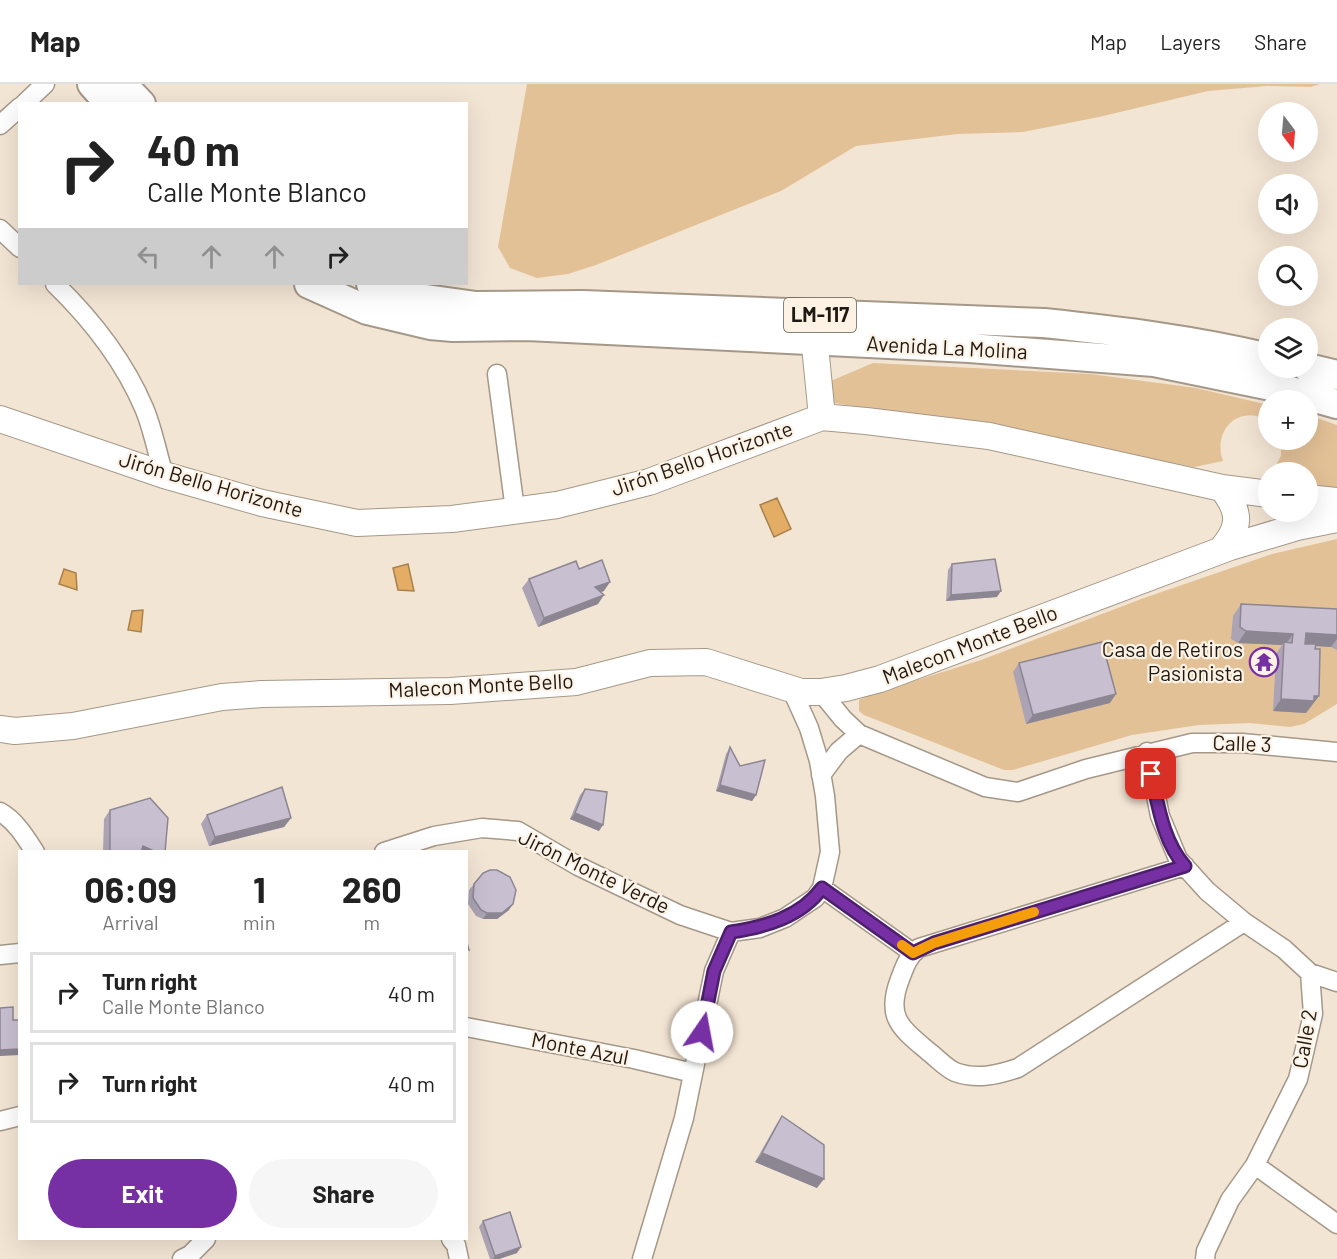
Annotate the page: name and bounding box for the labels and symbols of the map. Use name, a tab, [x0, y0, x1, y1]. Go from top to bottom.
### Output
north arrow	[1258, 102, 1318, 162]
road number: LM-117	[784, 298, 856, 332]
street label: Avenida La Molina	[866, 330, 1028, 363]
street label: Jirón Bello Horizonte	[607, 415, 796, 500]
street label: Jirón Bello Horizonte	[117, 445, 306, 522]
street label: Malecon Monte Bello	[878, 599, 1061, 689]
place label: Casa de Retiros Pasionista	[1102, 636, 1243, 685]
temple icon: Casa de Retiros Pasionista	[1248, 646, 1280, 678]
street label: Malecon Monte Bello	[388, 667, 574, 702]
street label: Calle 3	[1212, 729, 1272, 756]
pin	[1125, 748, 1176, 799]
street label: Jirón Monte Verde	[515, 823, 674, 918]
position arrow	[670, 1000, 734, 1064]
street label: Calle 2	[1286, 1007, 1321, 1070]
street label: Monte Azul	[529, 1026, 631, 1069]

